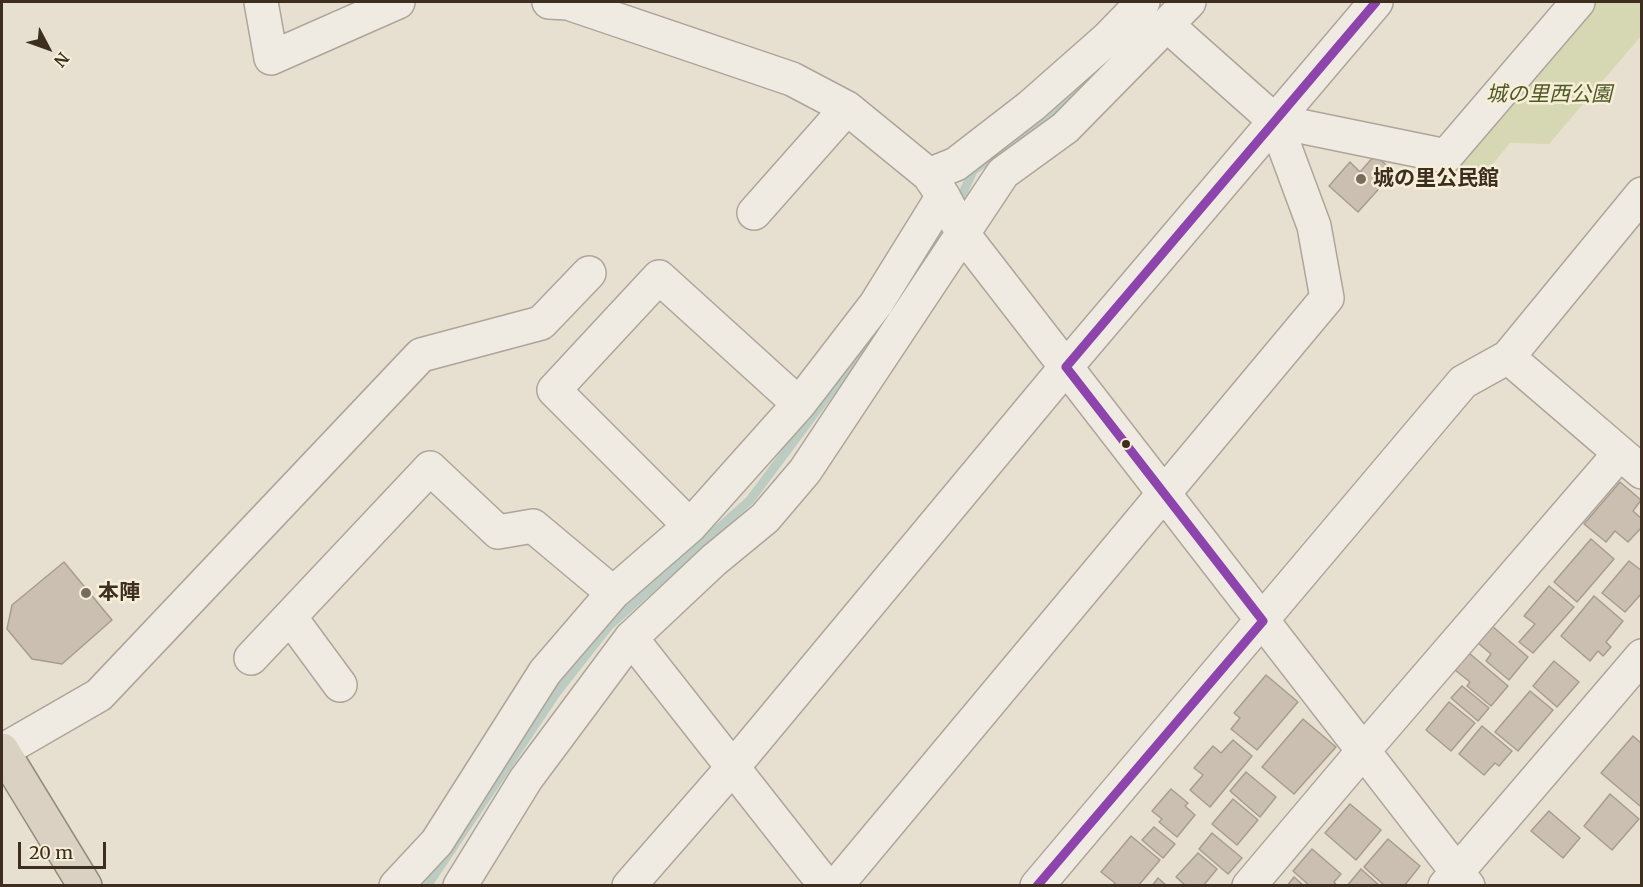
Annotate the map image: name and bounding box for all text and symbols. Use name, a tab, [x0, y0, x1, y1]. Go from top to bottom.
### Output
north arrow	[18, 18, 78, 78]
text: N	[50, 48, 73, 71]
park label: 城の里西公園	[1486, 82, 1612, 108]
place label: 城の里公民館	[1373, 166, 1499, 192]
marker: 城の里公民館	[1354, 172, 1368, 186]
unlabelled marker	[1120, 438, 1132, 450]
place label: 本陣	[98, 580, 140, 606]
marker: 本陣	[79, 586, 93, 600]
scale bar	[21, 830, 110, 868]
text: 20 m	[29, 841, 73, 864]

